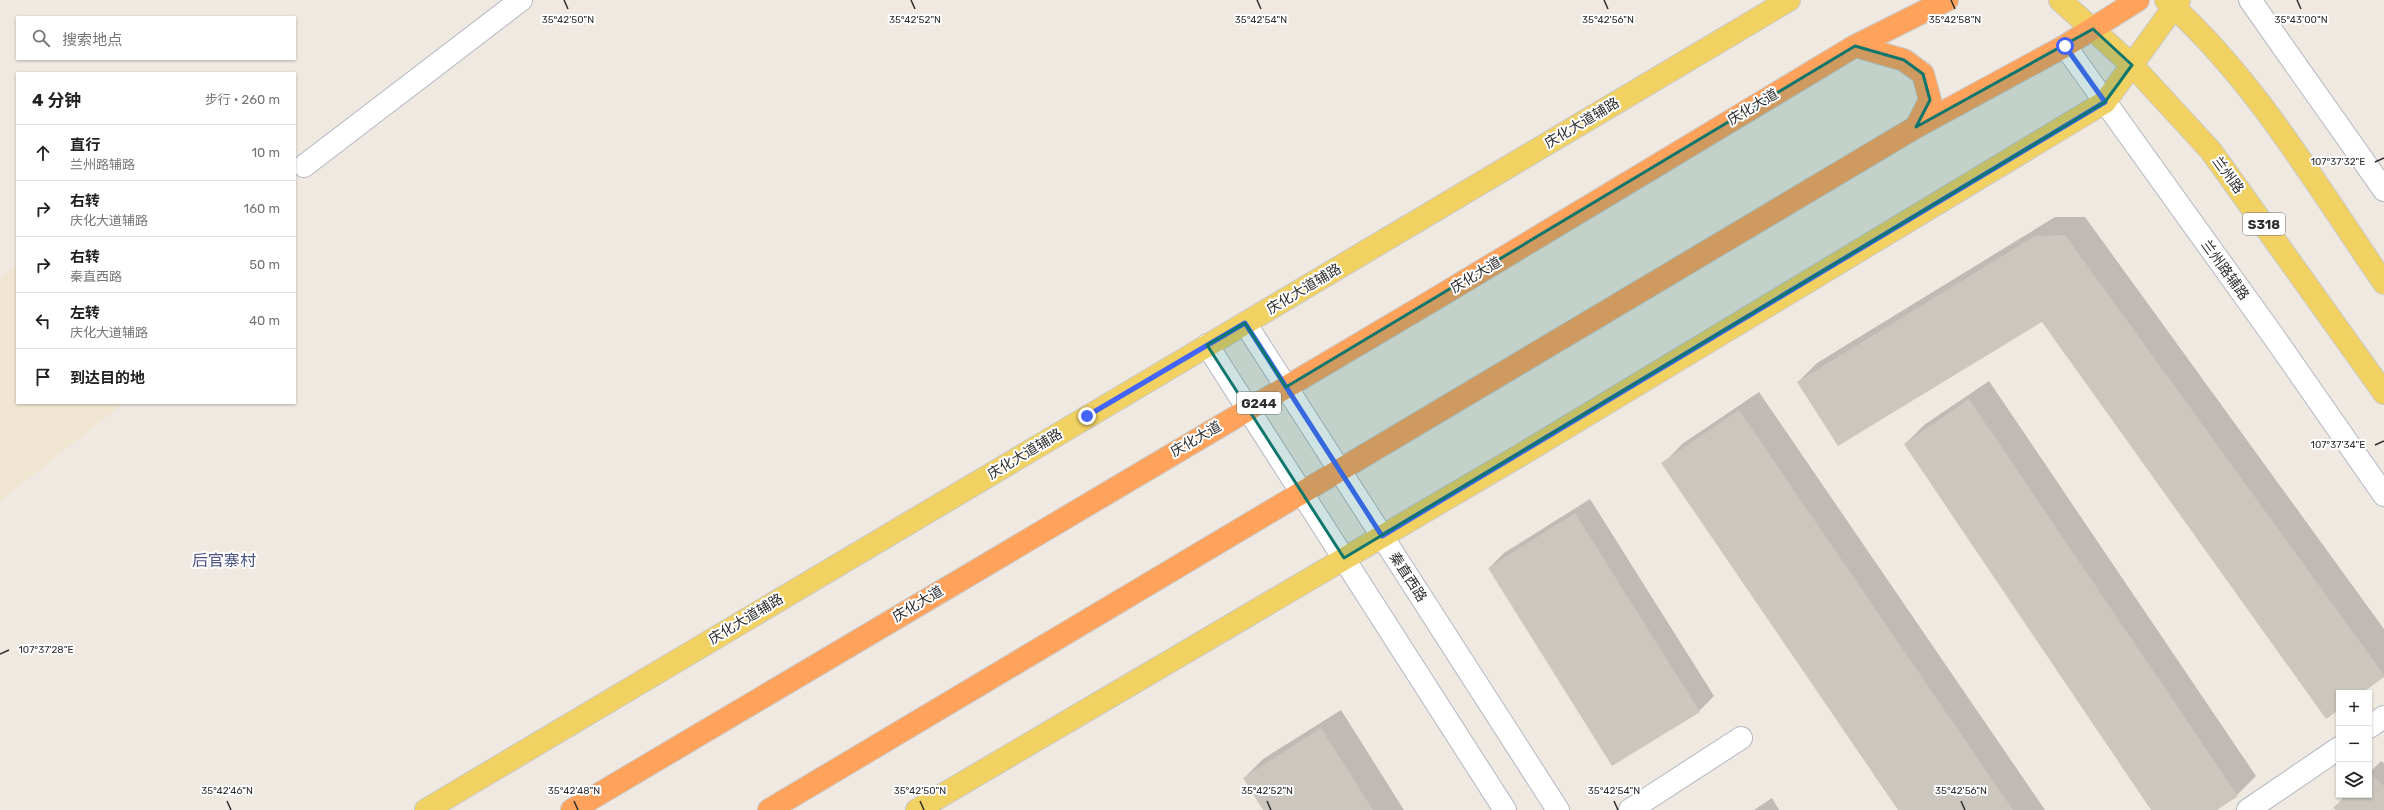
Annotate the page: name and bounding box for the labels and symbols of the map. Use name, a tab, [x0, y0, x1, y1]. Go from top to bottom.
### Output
text: 35°42'50"N	[542, 14, 594, 26]
text: 35°42'52"N	[889, 14, 941, 26]
text: 35°42'54"N	[1235, 14, 1287, 26]
text: 35°42'56"N	[1582, 14, 1634, 26]
text: 35°42'58"N	[1929, 14, 1981, 26]
text: 35°43'00"N	[2274, 14, 2328, 26]
route start	[2056, 37, 2074, 55]
street label: 庆化大道	[1725, 85, 1781, 129]
street label: 庆化大道辅路	[1542, 94, 1622, 152]
street label: 兰州路	[2209, 153, 2247, 197]
text: 107°37'32"E	[2311, 156, 2365, 168]
road number: S318	[2243, 213, 2285, 235]
street label: 兰州路辅路	[2198, 237, 2252, 303]
street label: 庆化大道	[1448, 253, 1504, 297]
street label: 庆化大道辅路	[1264, 260, 1344, 318]
road number: G244	[1237, 392, 1281, 414]
route end	[1078, 407, 1096, 425]
street label: 庆化大道	[1168, 418, 1224, 460]
street label: 庆化大道辅路	[985, 425, 1065, 483]
text: 107°37'34"E	[2311, 439, 2365, 451]
street label: 秦直西路	[1386, 549, 1430, 605]
district label: 后官寨村	[192, 551, 256, 570]
street label: 庆化大道	[890, 582, 946, 626]
street label: 庆化大道辅路	[706, 590, 786, 648]
text: 107°37'28"E	[19, 644, 74, 656]
text: 35°42'46"N	[201, 785, 253, 797]
text: 35°42'48"N	[548, 785, 600, 797]
text: 35°42'50"N	[894, 785, 946, 797]
text: 35°42'52"N	[1241, 785, 1293, 797]
text: 35°42'54"N	[1588, 785, 1640, 797]
text: 35°42'56"N	[1935, 785, 1987, 797]

